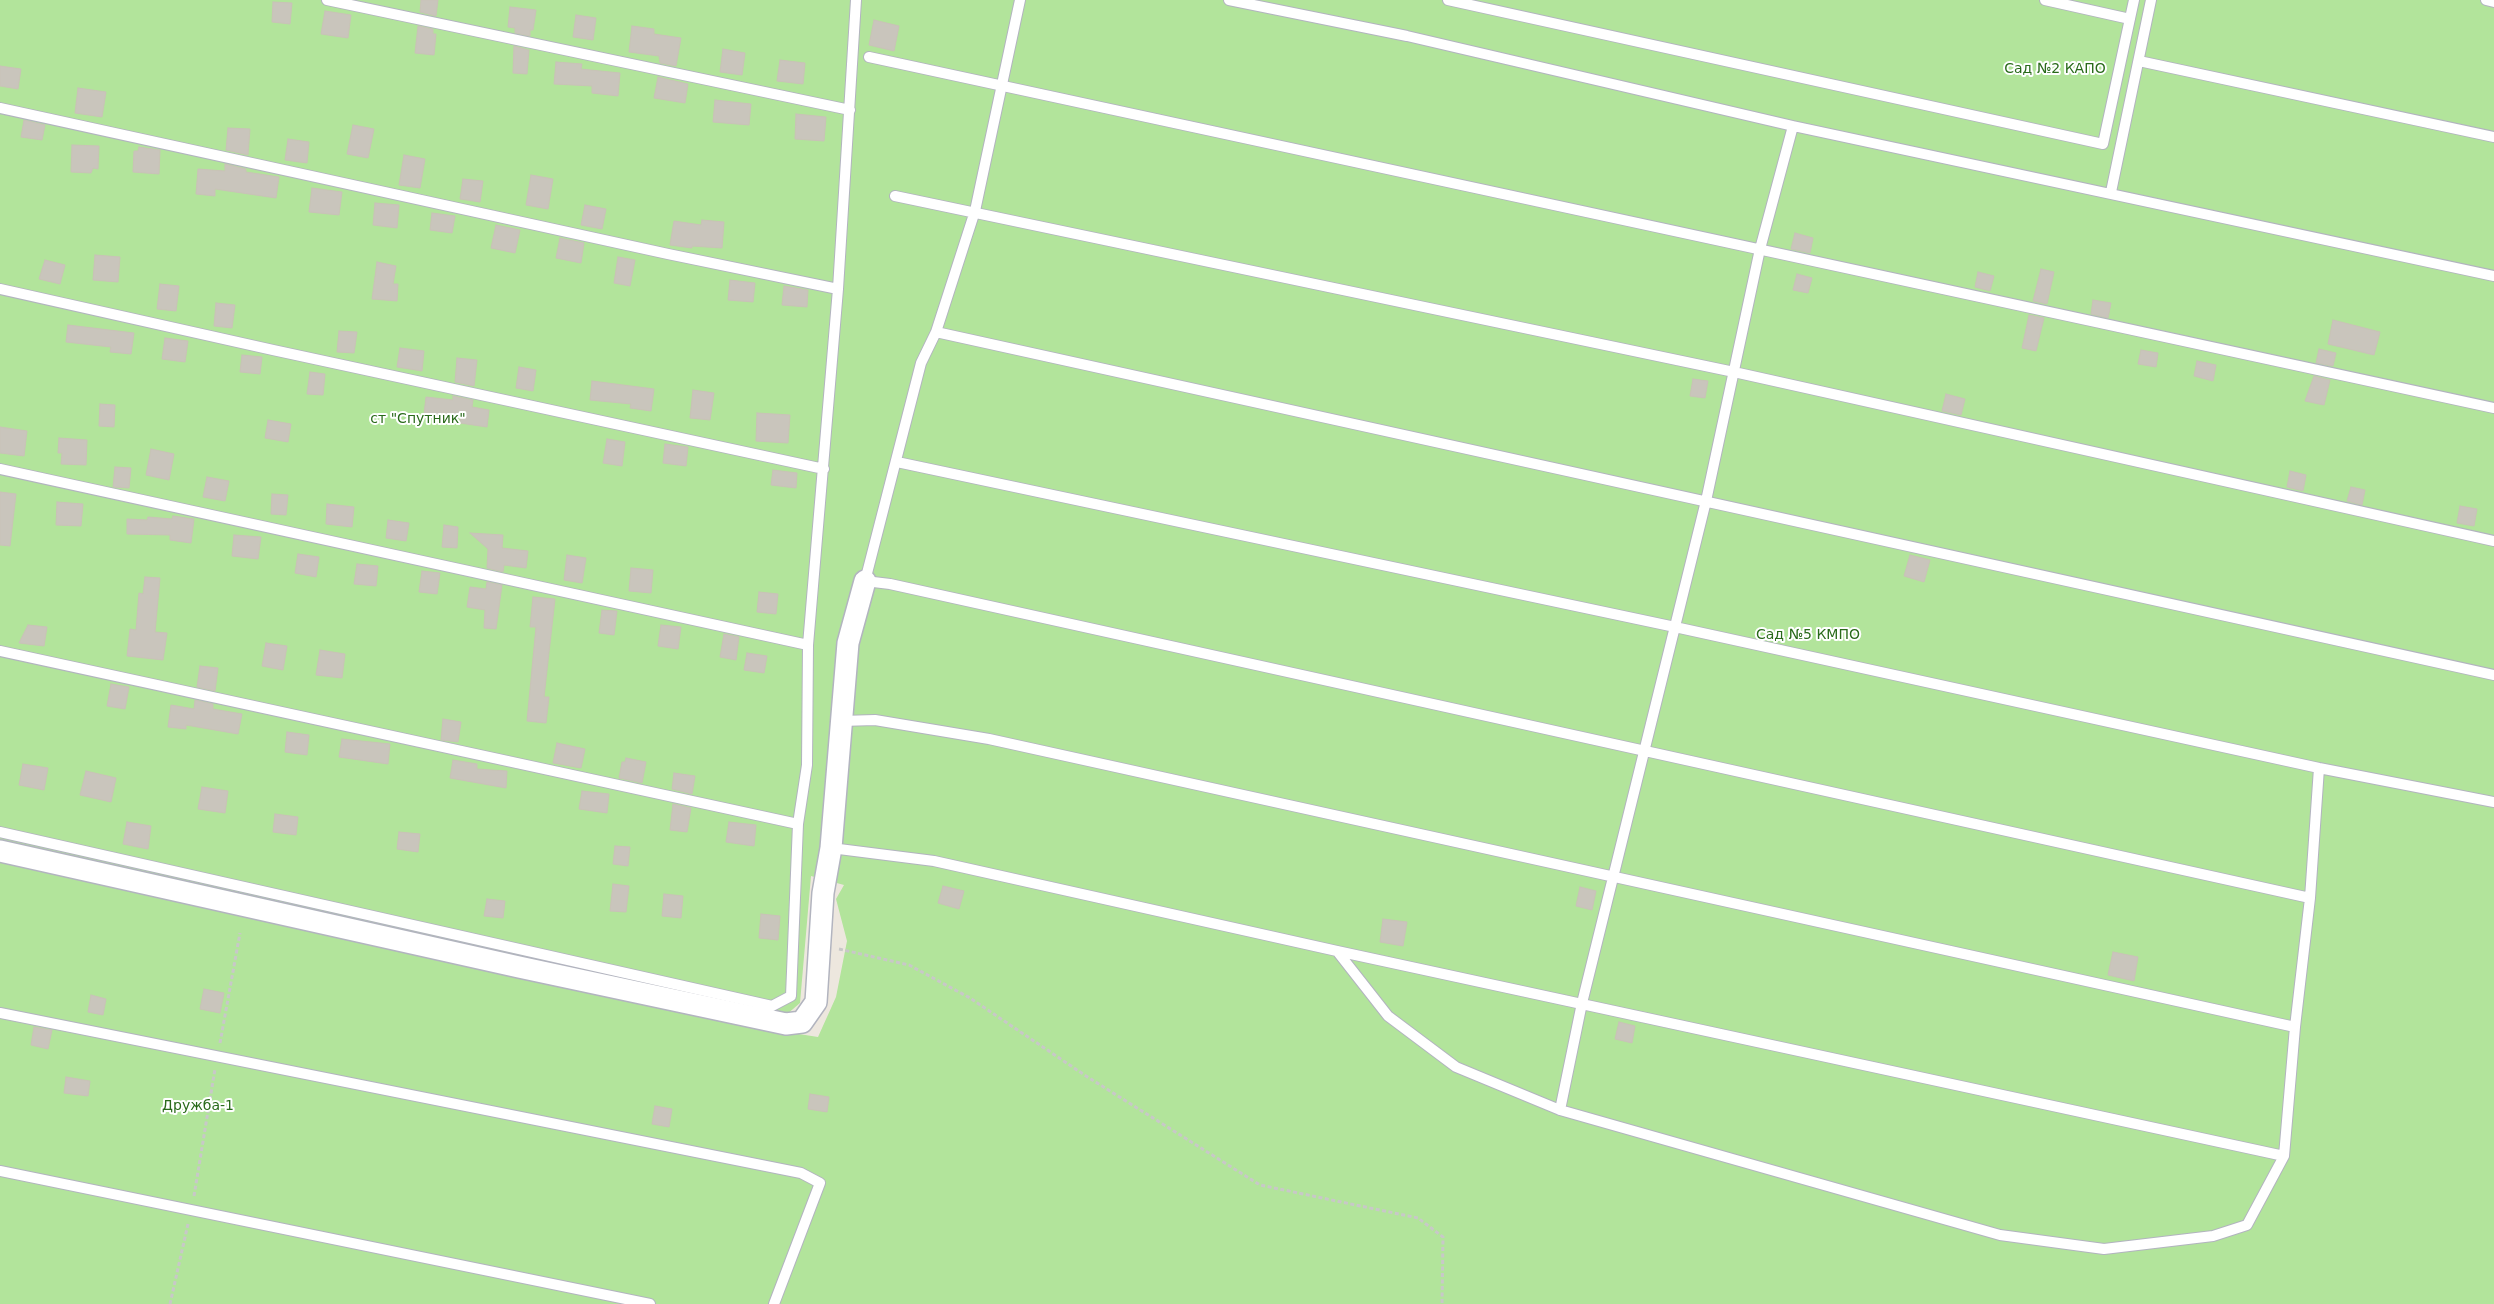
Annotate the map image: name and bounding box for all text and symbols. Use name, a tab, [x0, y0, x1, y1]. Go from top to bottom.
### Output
park label: Сад №2 КАПО	[2004, 61, 2106, 77]
park label: ст "Спутник"	[370, 411, 466, 427]
park label: Сад №5 КМПО	[1756, 627, 1860, 643]
park label: Дружба-1	[162, 1098, 234, 1114]

